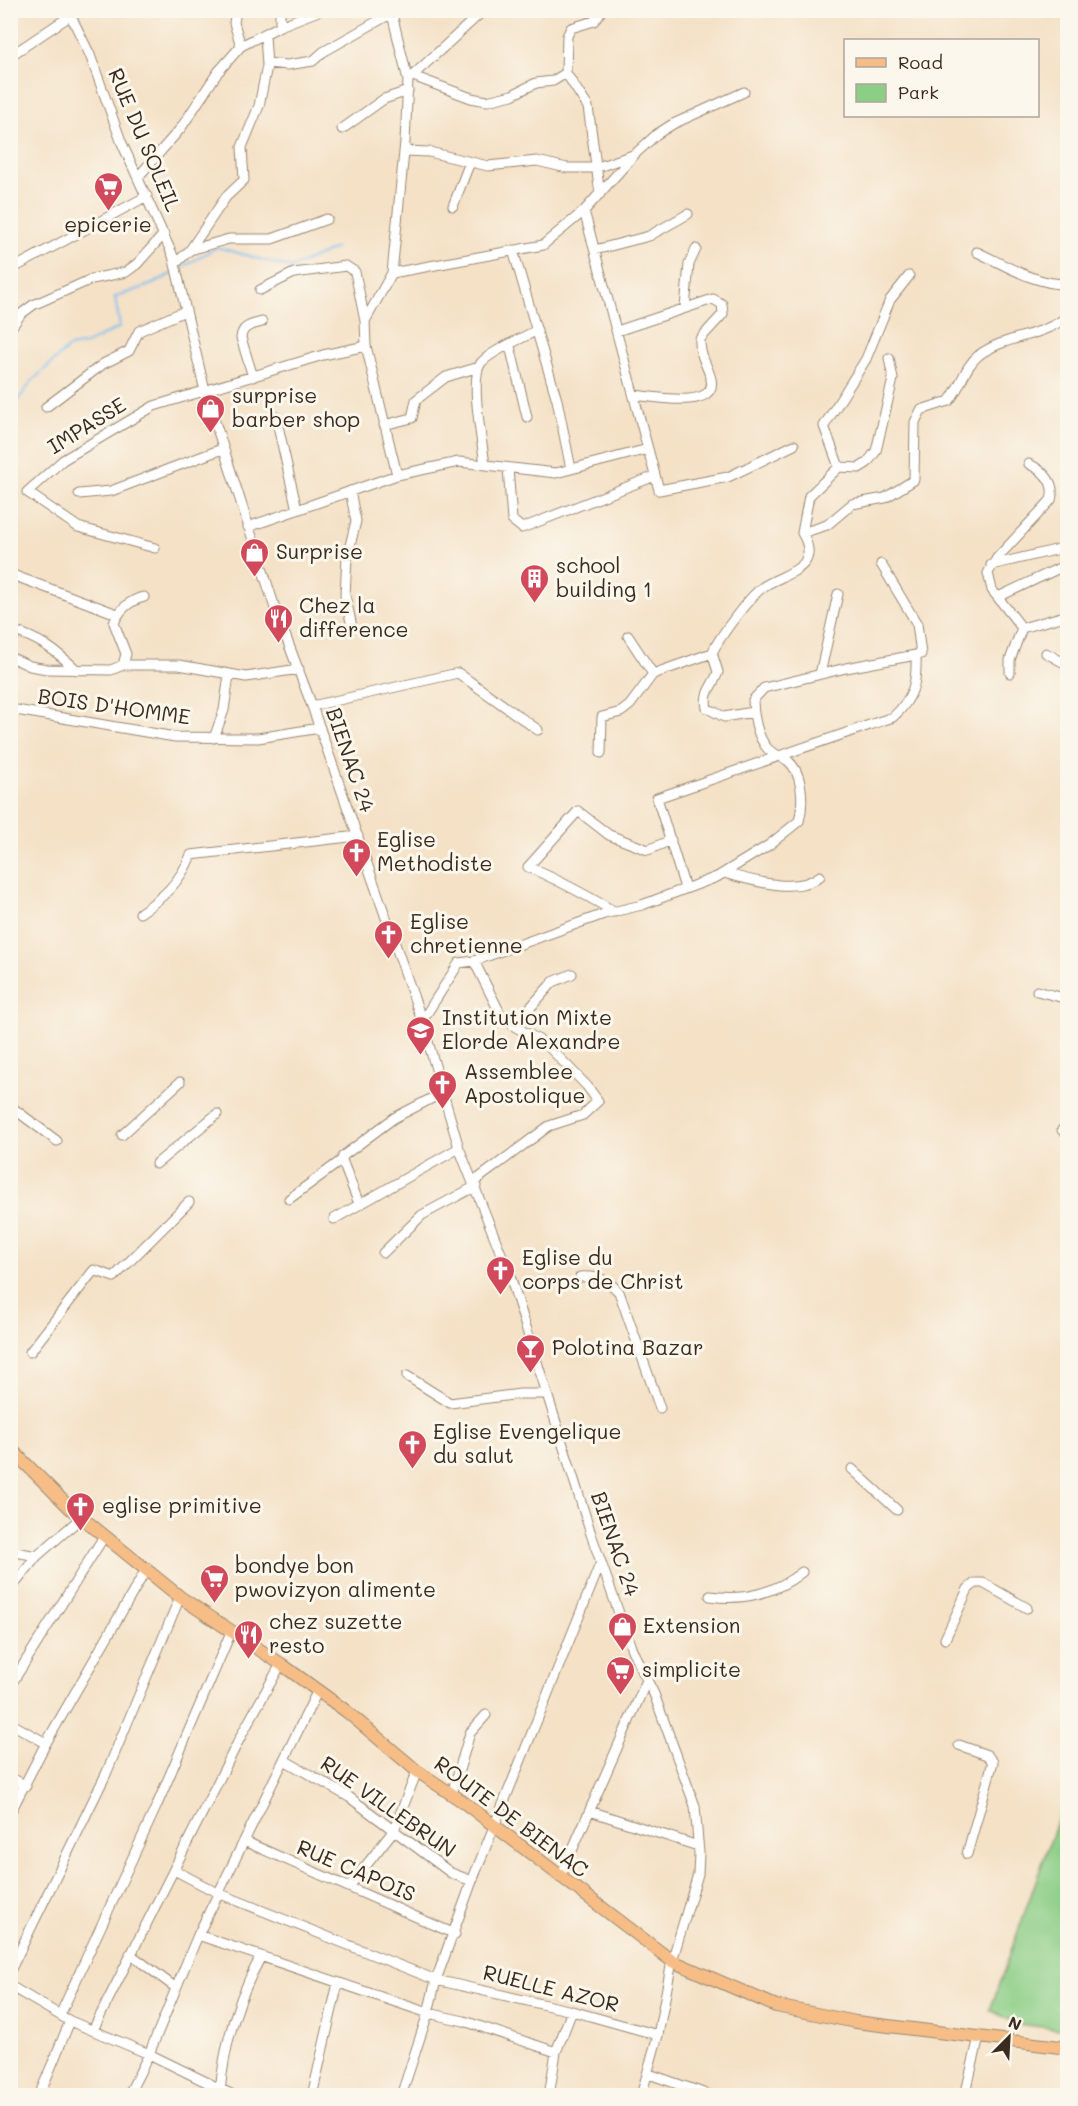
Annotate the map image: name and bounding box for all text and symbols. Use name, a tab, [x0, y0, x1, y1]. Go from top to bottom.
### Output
legend	[844, 39, 1039, 117]
text: Road	[898, 50, 943, 74]
street label: RUE DU SOLEIL	[103, 64, 188, 215]
text: Park	[898, 80, 939, 104]
supermarket icon: epicerie	[92, 170, 124, 212]
place label: epicerie	[64, 210, 152, 237]
place label: surprise barber shop	[232, 381, 360, 432]
street label: IMPASSE	[42, 390, 130, 459]
shop icon: surprise barber shop	[195, 392, 227, 434]
shop icon: Surprise	[239, 536, 271, 578]
place label: Surprise	[276, 537, 363, 564]
place label: school building 1	[556, 551, 652, 602]
building icon: school building 1	[519, 562, 551, 604]
place label: Chez la difference	[299, 591, 409, 642]
restaurant icon: Chez la difference	[262, 602, 294, 644]
street label: BOIS D'HOMME	[36, 681, 192, 730]
street label: BIENAC 24	[321, 704, 382, 816]
place label: Eglise Methodiste	[377, 825, 492, 876]
church icon: Eglise Methodiste	[340, 836, 372, 878]
place label: Eglise chretienne	[410, 907, 523, 958]
church icon: Eglise chretienne	[373, 918, 405, 960]
place label: Institution Mixte Elorde Alexandre	[442, 1003, 620, 1054]
school or university icon: Institution Mixte Elorde Alexandre	[405, 1014, 437, 1056]
place label: Assemblee Apostolique	[464, 1057, 586, 1108]
church icon: Assemblee Apostolique	[427, 1068, 459, 1110]
place label: Eglise du corps de Christ	[522, 1243, 684, 1294]
church icon: Eglise du corps de Christ	[485, 1254, 517, 1296]
bar icon: Polotina Bazar	[515, 1332, 547, 1374]
place label: Polotina Bazar	[552, 1333, 704, 1360]
place label: Eglise Evengelique du salut	[433, 1417, 621, 1468]
church icon: Eglise Evengelique du salut	[396, 1428, 428, 1470]
street label: BIENAC 24	[586, 1488, 647, 1600]
church icon: eglise primitive	[65, 1490, 97, 1532]
place label: eglise primitive	[102, 1491, 262, 1518]
place label: bondye bon pwovizyon alimente	[235, 1551, 436, 1602]
supermarket icon: bondye bon pwovizyon alimente	[198, 1562, 230, 1604]
place label: chez suzette resto	[269, 1607, 402, 1658]
shop icon: Extension	[606, 1610, 638, 1652]
place label: Extension	[643, 1611, 740, 1638]
restaurant icon: chez suzette resto	[232, 1618, 264, 1660]
supermarket icon: simplicite	[605, 1654, 637, 1696]
place label: simplicite	[642, 1655, 741, 1682]
street label: RUE VILLEBRUN	[316, 1749, 462, 1862]
street label: ROUTE DE BIENAC	[430, 1749, 594, 1882]
street label: RUE CAPOIS	[293, 1833, 420, 1907]
street label: RUELLE AZOR	[481, 1958, 622, 2017]
north arrow	[979, 2007, 1039, 2067]
text: N	[1005, 2011, 1025, 2035]

